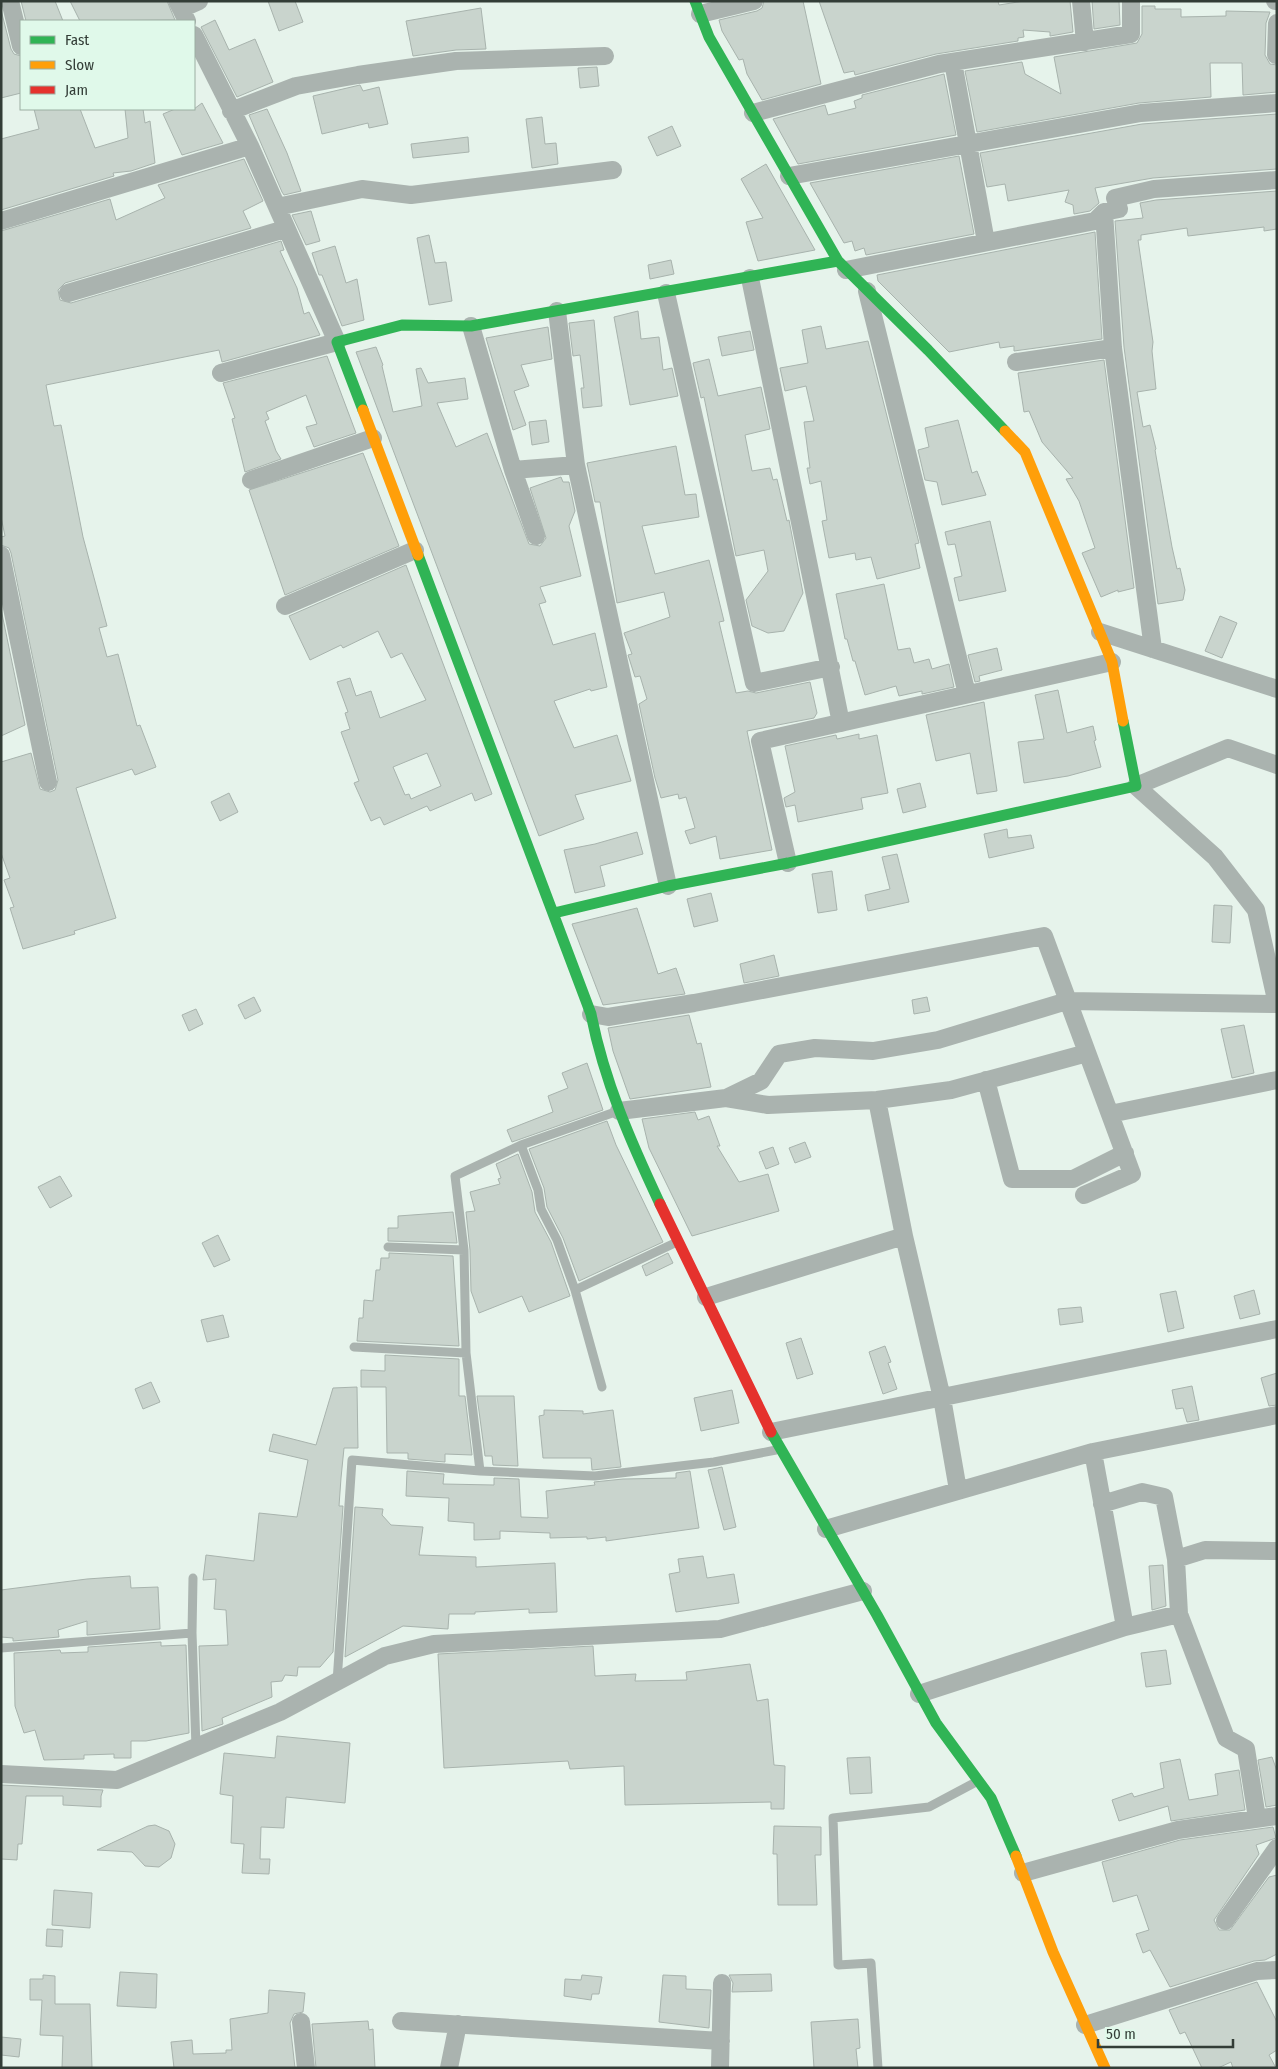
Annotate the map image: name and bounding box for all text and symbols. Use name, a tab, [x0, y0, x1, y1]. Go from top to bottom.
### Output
legend	[20, 20, 195, 110]
text: Fast	[65, 31, 89, 49]
text: Slow	[65, 56, 94, 74]
text: Jam	[65, 81, 88, 99]
scale bar	[1098, 2016, 1233, 2048]
text: 50 m	[1106, 2025, 1136, 2043]

